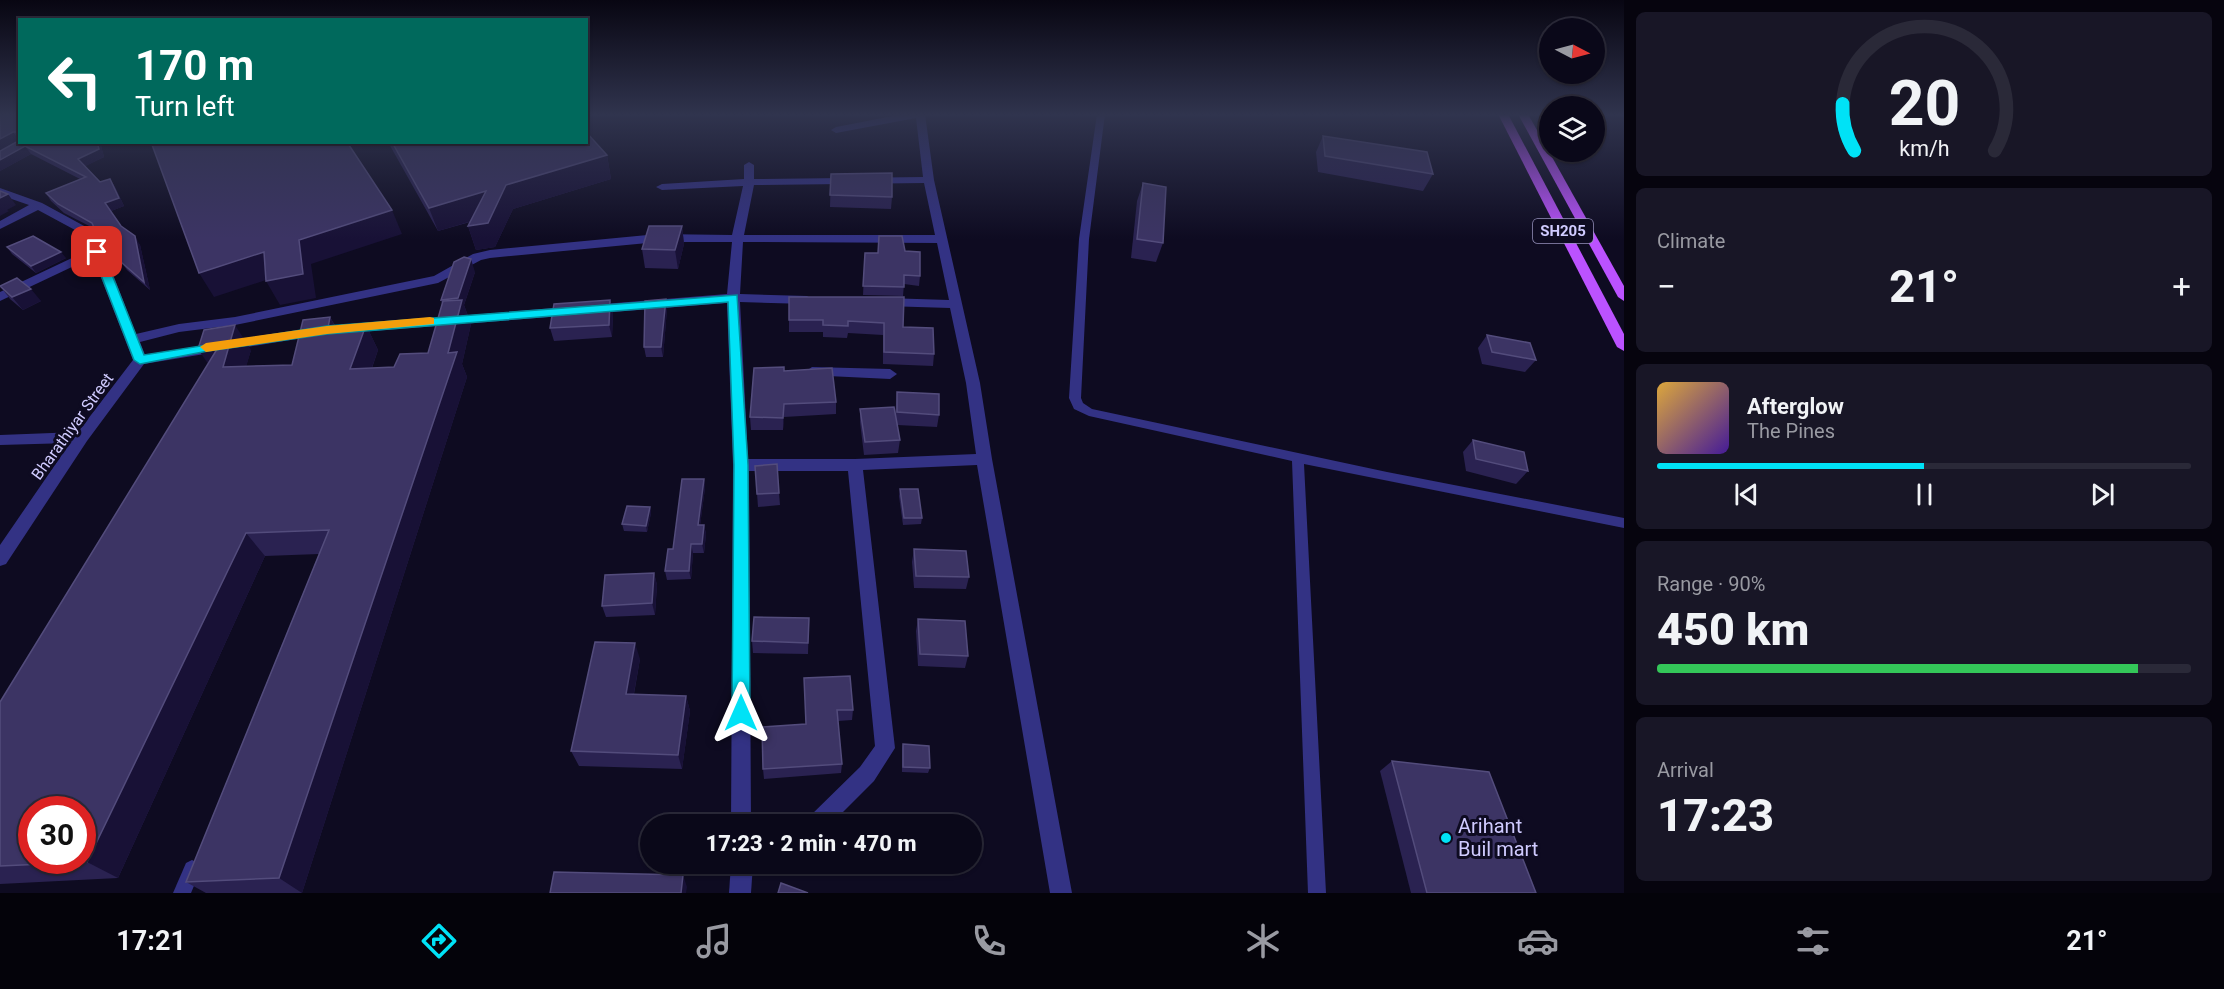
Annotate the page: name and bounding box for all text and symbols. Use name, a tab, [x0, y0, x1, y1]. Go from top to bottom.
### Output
north arrow	[1539, 18, 1605, 84]
map controls	[1539, 18, 1605, 162]
text: 170 m	[135, 41, 254, 90]
icon: left	[36, 42, 114, 120]
text: 20	[1888, 67, 1960, 140]
text: Turn left	[135, 91, 235, 123]
button: layers	[1539, 96, 1605, 162]
text: km/h	[1899, 136, 1949, 161]
road number: SH205	[1533, 219, 1593, 243]
pin	[71, 226, 122, 277]
text: Climate	[1657, 229, 1725, 253]
icon: arrive	[80, 235, 113, 268]
text: 21°	[1889, 260, 1959, 313]
text: −	[1657, 267, 1676, 306]
text: +	[2172, 267, 2191, 306]
street label: Bharathiyar Street	[27, 369, 117, 483]
text: Afterglow	[1747, 394, 1844, 419]
text: The Pines	[1747, 419, 1835, 443]
icon: previous	[1730, 478, 1763, 511]
icon: pause	[1908, 478, 1941, 511]
icon: next	[2086, 478, 2119, 511]
text: Range · 90%	[1657, 572, 1765, 596]
text: 450 km	[1657, 603, 1809, 656]
position arrow	[709, 681, 773, 745]
text: Arrival	[1657, 758, 1714, 782]
text: 17:23	[1657, 789, 1774, 842]
speed limit sign: 30	[18, 796, 96, 874]
place label: Arihant Buil mart	[1458, 814, 1538, 861]
text: 17:23 · 2 min · 470 m	[706, 831, 916, 856]
marker: Arihant Buil mart	[1439, 831, 1453, 845]
icon: directions	[418, 920, 460, 962]
icon: music	[693, 920, 735, 962]
icon: phone	[968, 920, 1010, 962]
icon: climate	[1242, 920, 1284, 962]
icon: car	[1517, 920, 1559, 962]
icon: filters	[1792, 920, 1834, 962]
text: 17:21	[116, 925, 186, 957]
text: 21°	[2066, 925, 2108, 957]

